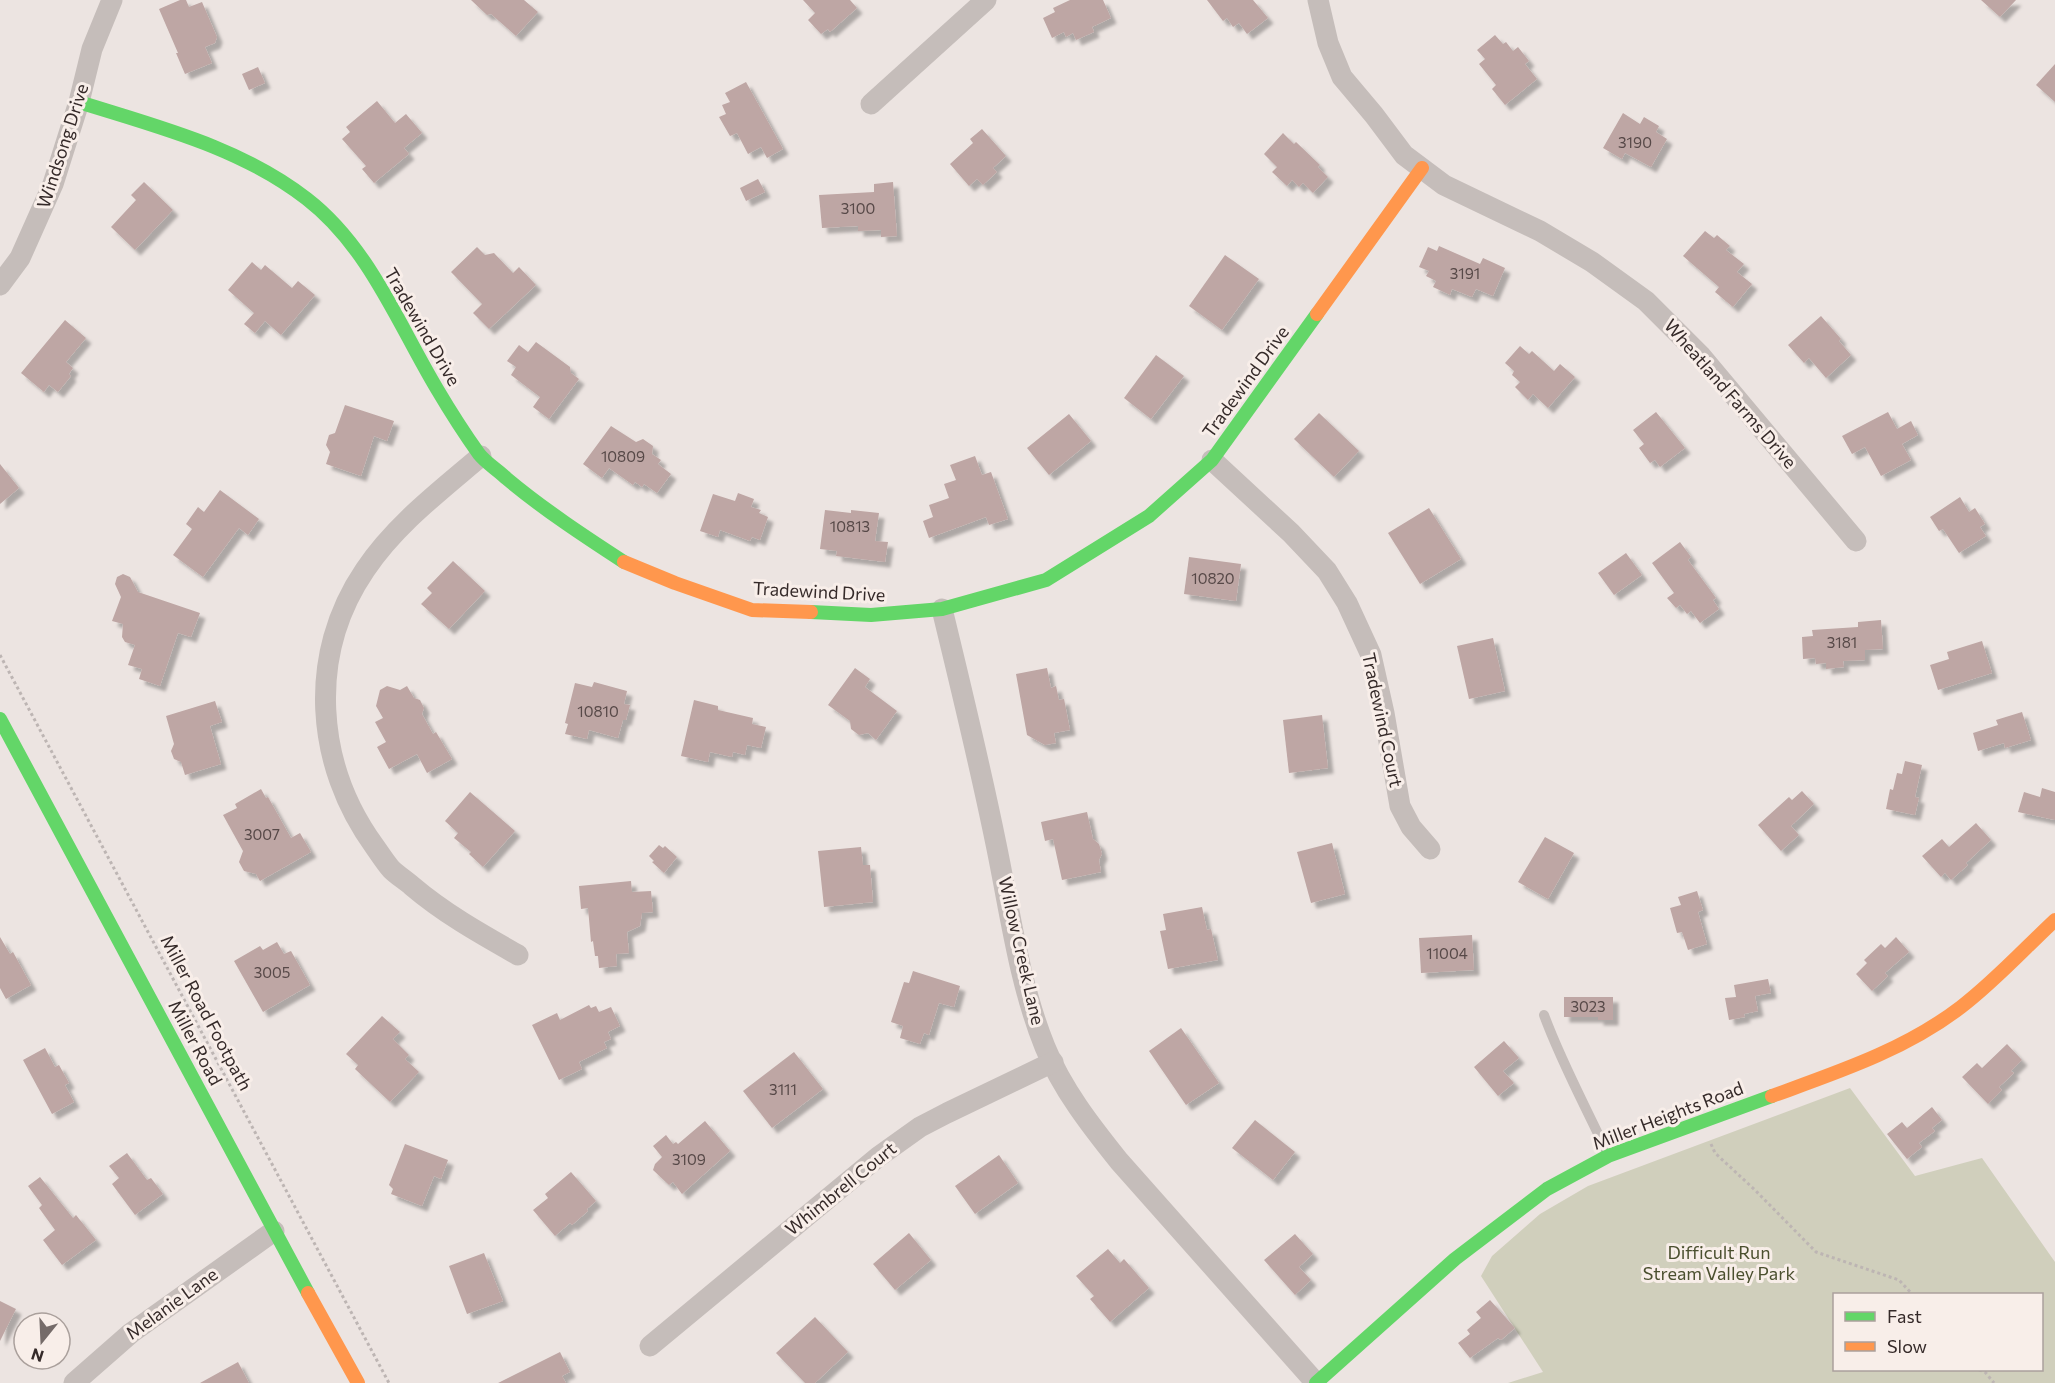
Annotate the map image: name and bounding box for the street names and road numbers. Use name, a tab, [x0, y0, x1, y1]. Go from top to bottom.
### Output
street label: Windsong Drive	[32, 81, 93, 211]
street label: Tradewind Drive	[380, 263, 466, 390]
street label: Wheatland Farms Drive	[1660, 314, 1802, 472]
street label: Tradewind Drive	[1197, 321, 1293, 442]
street label: Tradewind Drive	[752, 577, 886, 605]
street label: Tradewind Court	[1358, 650, 1408, 789]
street label: Willow Creek Lane	[994, 875, 1050, 1027]
street label: Miller Road Footpath	[156, 932, 256, 1094]
street label: Miller Road	[164, 997, 226, 1089]
street label: Miller Heights Road	[1589, 1076, 1746, 1154]
street label: Whimbrell Court	[780, 1137, 900, 1240]
street label: Melanie Lane	[121, 1263, 222, 1344]

